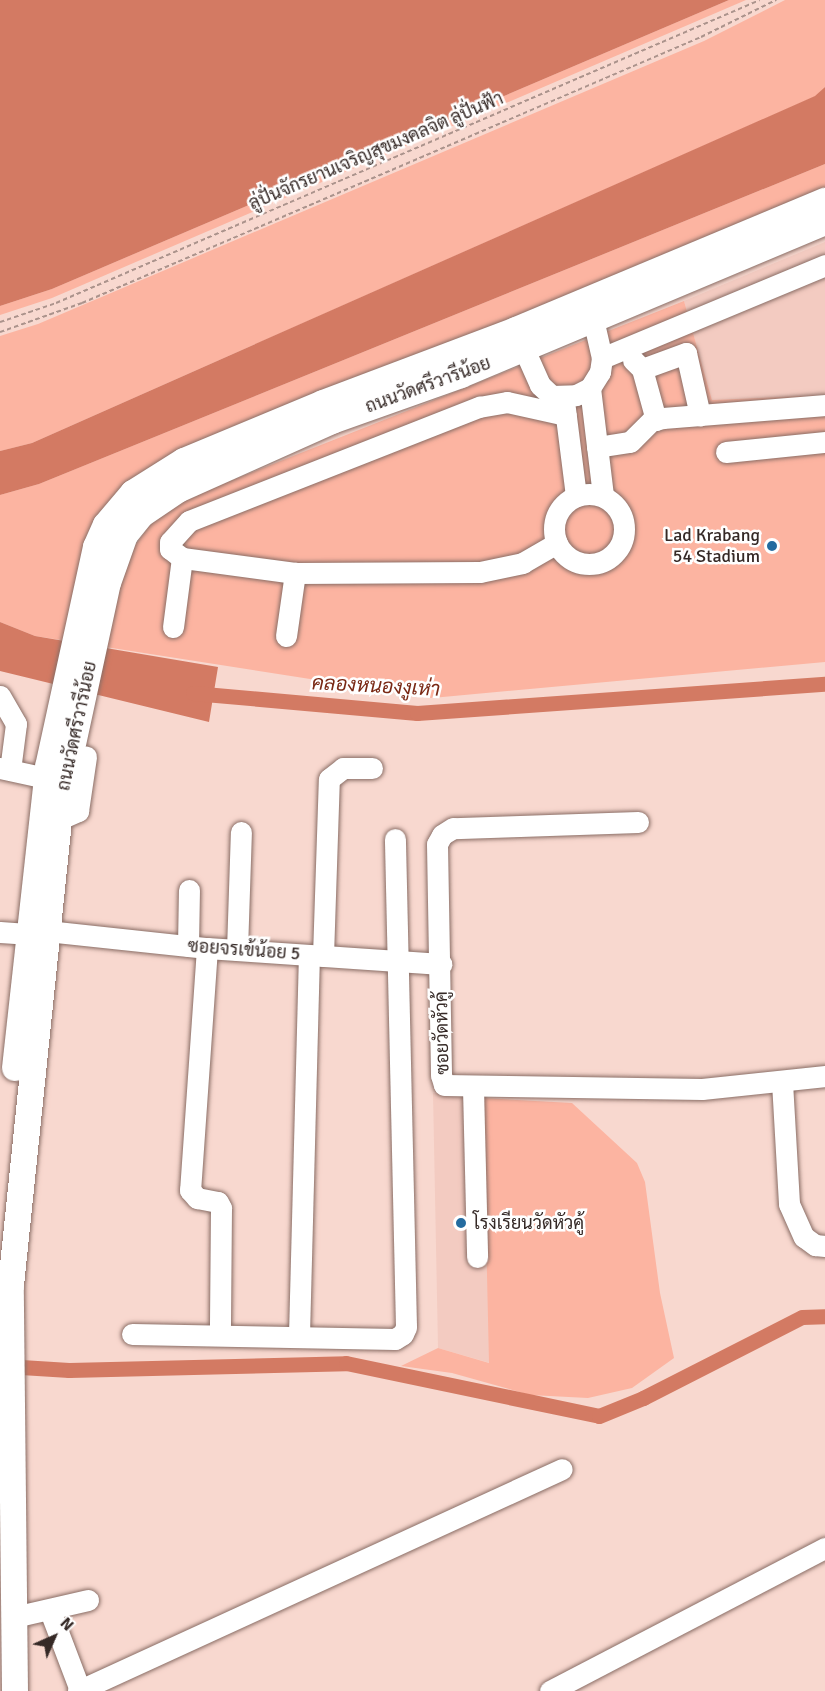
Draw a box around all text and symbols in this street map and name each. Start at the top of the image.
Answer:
street label: ลู่ปั่นจักรยานเจริญสุขมงคลจิต ลู่ปั่นฟ้า [245,87,507,215]
street label: ถนนวัดศรีวารีน้อย [362,352,494,418]
place label: Lad Krabang 54 Stadium [664,525,760,568]
marker: Lad Krabang 54 Stadium [765,539,779,553]
street label: ถนนวัดศรีวารีน้อย [53,659,101,793]
water label: คลองหนองงูเห่า [311,671,441,701]
street label: ซอยจรเข้น้อย 5 [187,935,301,965]
street label: ซอยวัดหัวคู้ [430,991,454,1075]
place label: โรงเรียนวัดหัวคู้ [473,1212,584,1234]
marker: โรงเรียนวัดหัวคู้ [454,1216,468,1230]
north arrow [24,1607,84,1667]
text: N [56,1613,78,1635]

